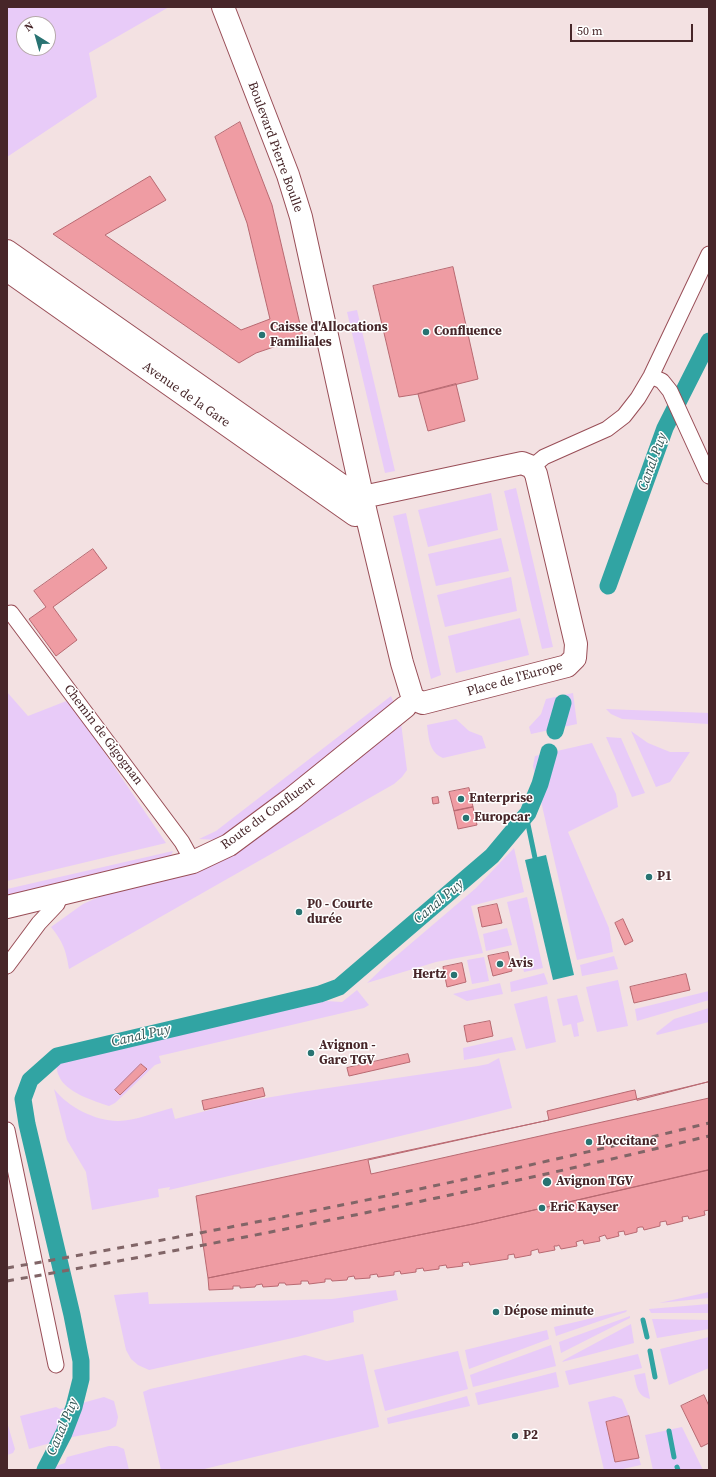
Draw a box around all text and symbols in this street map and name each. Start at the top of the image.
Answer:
north arrow [16,16,56,56]
scale bar [572,16,695,42]
text: N [21,18,37,35]
text: 50 m [577,23,603,39]
street label: Boulevard Pierre Boulle [244,80,306,214]
place label: Caisse d'Allocations Familiales [270,320,388,351]
place label: Confluence [434,324,502,340]
marker: Confluence [421,327,431,337]
marker: Caisse d'Allocations Familiales [257,330,267,340]
street label: Avenue de la Gare [139,359,233,431]
water label: Canal Puy [635,431,671,493]
street label: Place de l'Europe [465,658,565,700]
street label: Chemin de Gigognan [60,682,146,788]
street label: Route du Confluent [218,775,318,853]
place label: Enterprise [469,791,533,807]
marker: Enterprise [456,794,466,804]
place label: Europcar [474,810,530,826]
marker: Europcar [461,813,471,823]
place label: P1 [657,869,672,885]
marker: P1 [644,872,654,882]
water label: Canal Puy [410,876,468,928]
place label: P0 - Courte durée [307,897,373,928]
marker: P0 - Courte durée [294,907,304,917]
place label: Avis [508,956,533,972]
marker: Avis [495,959,505,969]
place label: Hertz [413,967,446,983]
marker: Hertz [449,970,459,980]
water label: Canal Puy [110,1021,172,1051]
place label: Avignon - Gare TGV [319,1038,376,1069]
marker: Avignon - Gare TGV [306,1048,316,1058]
place label: L'occitane [597,1134,656,1150]
marker: L'occitane [584,1137,594,1147]
place label: Avignon TGV [556,1174,633,1190]
marker: Avignon TGV [541,1176,553,1188]
place label: Eric Kayser [550,1200,618,1216]
marker: Eric Kayser [537,1203,547,1213]
place label: Dépose minute [504,1304,594,1320]
marker: Dépose minute [491,1307,501,1317]
water label: Canal Puy [43,1396,83,1458]
place label: P2 [523,1428,538,1444]
marker: P2 [510,1431,520,1441]

